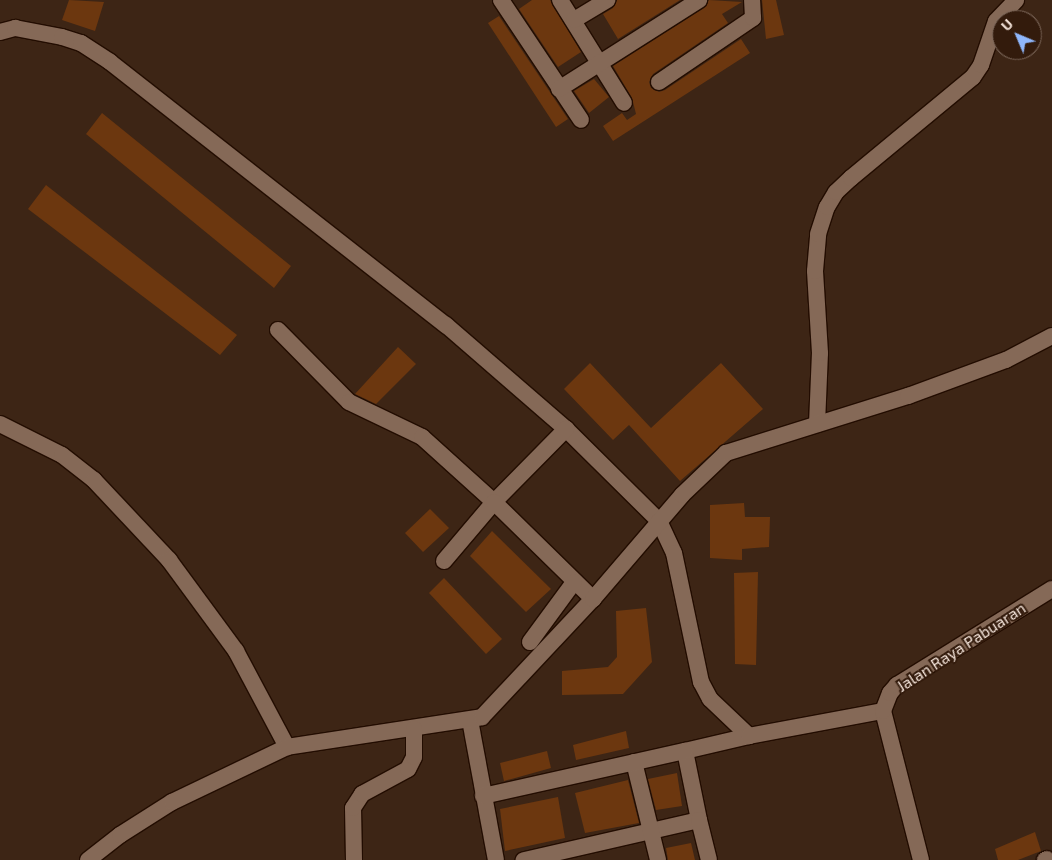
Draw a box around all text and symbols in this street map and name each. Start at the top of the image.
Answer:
north arrow [992,10,1042,60]
text: U [997,15,1016,34]
street label: Jalan Raya Pabuaran [893,598,1029,696]

